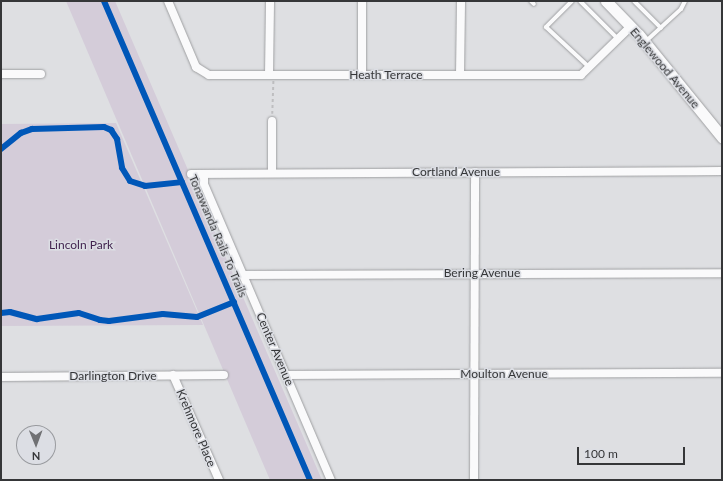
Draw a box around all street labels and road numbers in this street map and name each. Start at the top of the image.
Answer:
street label: Englewood Avenue [627,25,703,111]
street label: Heath Terrace [349,68,423,82]
street label: Cortland Avenue [412,165,500,179]
street label: Tonawanda Rails To Trails [185,172,251,300]
street label: Bering Avenue [444,266,520,280]
street label: Center Avenue [253,310,297,388]
street label: Moulton Avenue [460,367,548,381]
street label: Darlington Drive [69,369,157,383]
street label: Krehmore Place [173,387,219,469]

